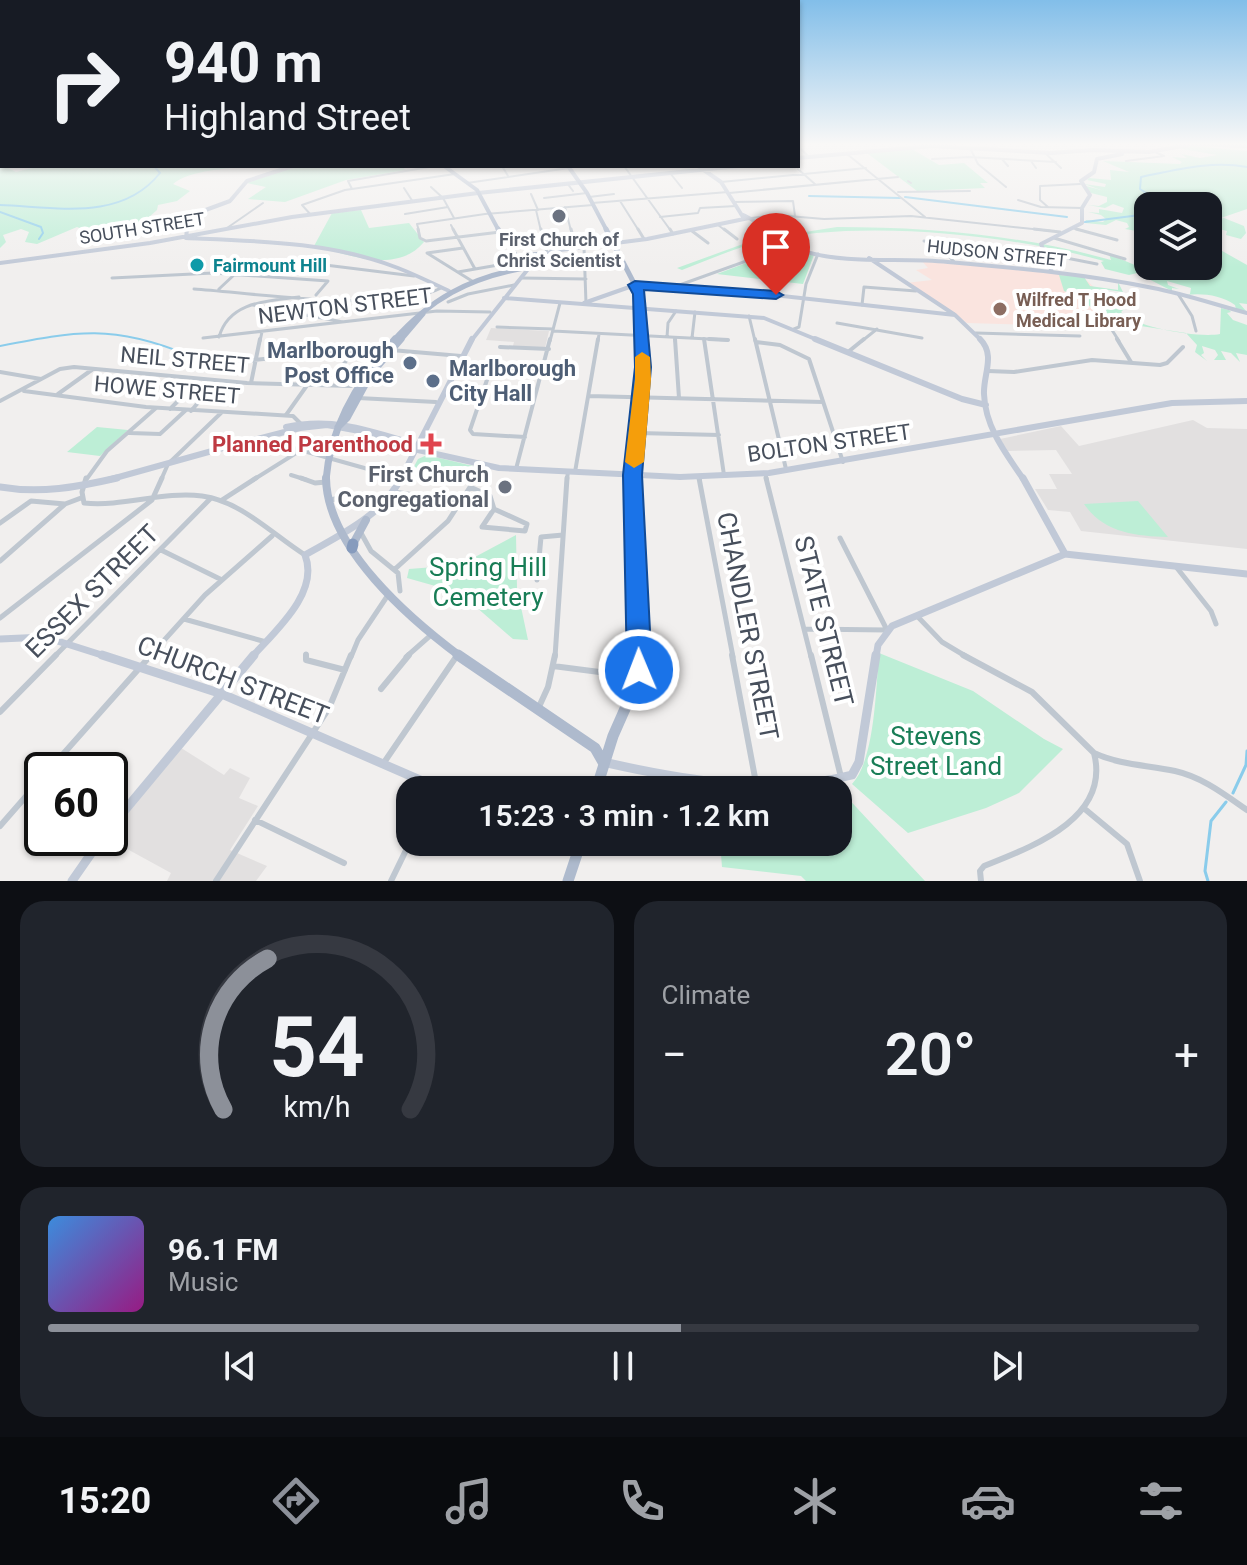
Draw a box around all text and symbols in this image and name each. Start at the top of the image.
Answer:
text: 940 m [164,30,323,96]
icon: right [32,32,136,136]
text: Highland Street [164,97,411,139]
map controls [1134,192,1222,280]
button: layers [1134,192,1222,280]
marker: First Church of Christ Scientist [550,207,568,225]
street label: SOUTH STREET [78,208,206,248]
pin [742,213,810,295]
icon: arrive [754,225,798,269]
place label: First Church of Christ Scientist [497,229,621,271]
street label: HUDSON STREET [926,235,1068,271]
place label: Fairmount Hill [213,255,327,276]
marker: Fairmount Hill [188,256,206,274]
street label: NEWTON STREET [257,283,433,329]
place label: Wilfred T Hood Medical Library [1016,289,1142,331]
marker: Wilfred T Hood Medical Library [991,300,1009,318]
place label: Marlborough Post Office [267,338,394,388]
street label: NEIL STREET [119,342,251,378]
marker: Marlborough Post Office [401,354,419,372]
place label: Marlborough City Hall [449,356,576,406]
street label: HOWE STREET [93,371,241,409]
marker: Marlborough City Hall [424,372,442,390]
street label: BOLTON STREET [746,419,912,467]
place label: Planned Parenthood [212,432,413,457]
marker: Planned Parenthood [420,433,442,455]
place label: First Church Congregational [338,462,489,512]
marker: First Church Congregational [496,478,514,496]
street label: CHANDLER STREET [711,509,785,743]
street label: ESSEX STREET [19,518,165,664]
street label: STATE STREET [788,533,860,709]
park label: Spring Hill Cemetery [429,552,547,612]
position arrow [597,628,681,712]
street label: CHURCH STREET [133,630,333,730]
park label: Stevens Street Land [870,721,1002,781]
speed limit sign: 60 [24,752,128,856]
text: 15:23 · 3 min · 1.2 km [478,798,770,833]
text: Climate [662,980,750,1010]
text: 54 [269,999,364,1096]
text: 20° [884,1019,976,1090]
text: − [662,1029,687,1081]
text: + [1174,1029,1199,1081]
text: km/h [283,1090,350,1124]
text: 96.1 FM [168,1232,279,1267]
text: Music [168,1267,238,1297]
icon: previous [218,1344,262,1388]
icon: pause [601,1344,645,1388]
icon: next [985,1344,1029,1388]
icon: directions [268,1473,324,1529]
icon: music [441,1473,497,1529]
icon: phone [614,1473,670,1529]
icon: climate [787,1473,843,1529]
icon: car [960,1473,1016,1529]
icon: filters [1133,1473,1189,1529]
text: 15:20 [58,1480,151,1522]

